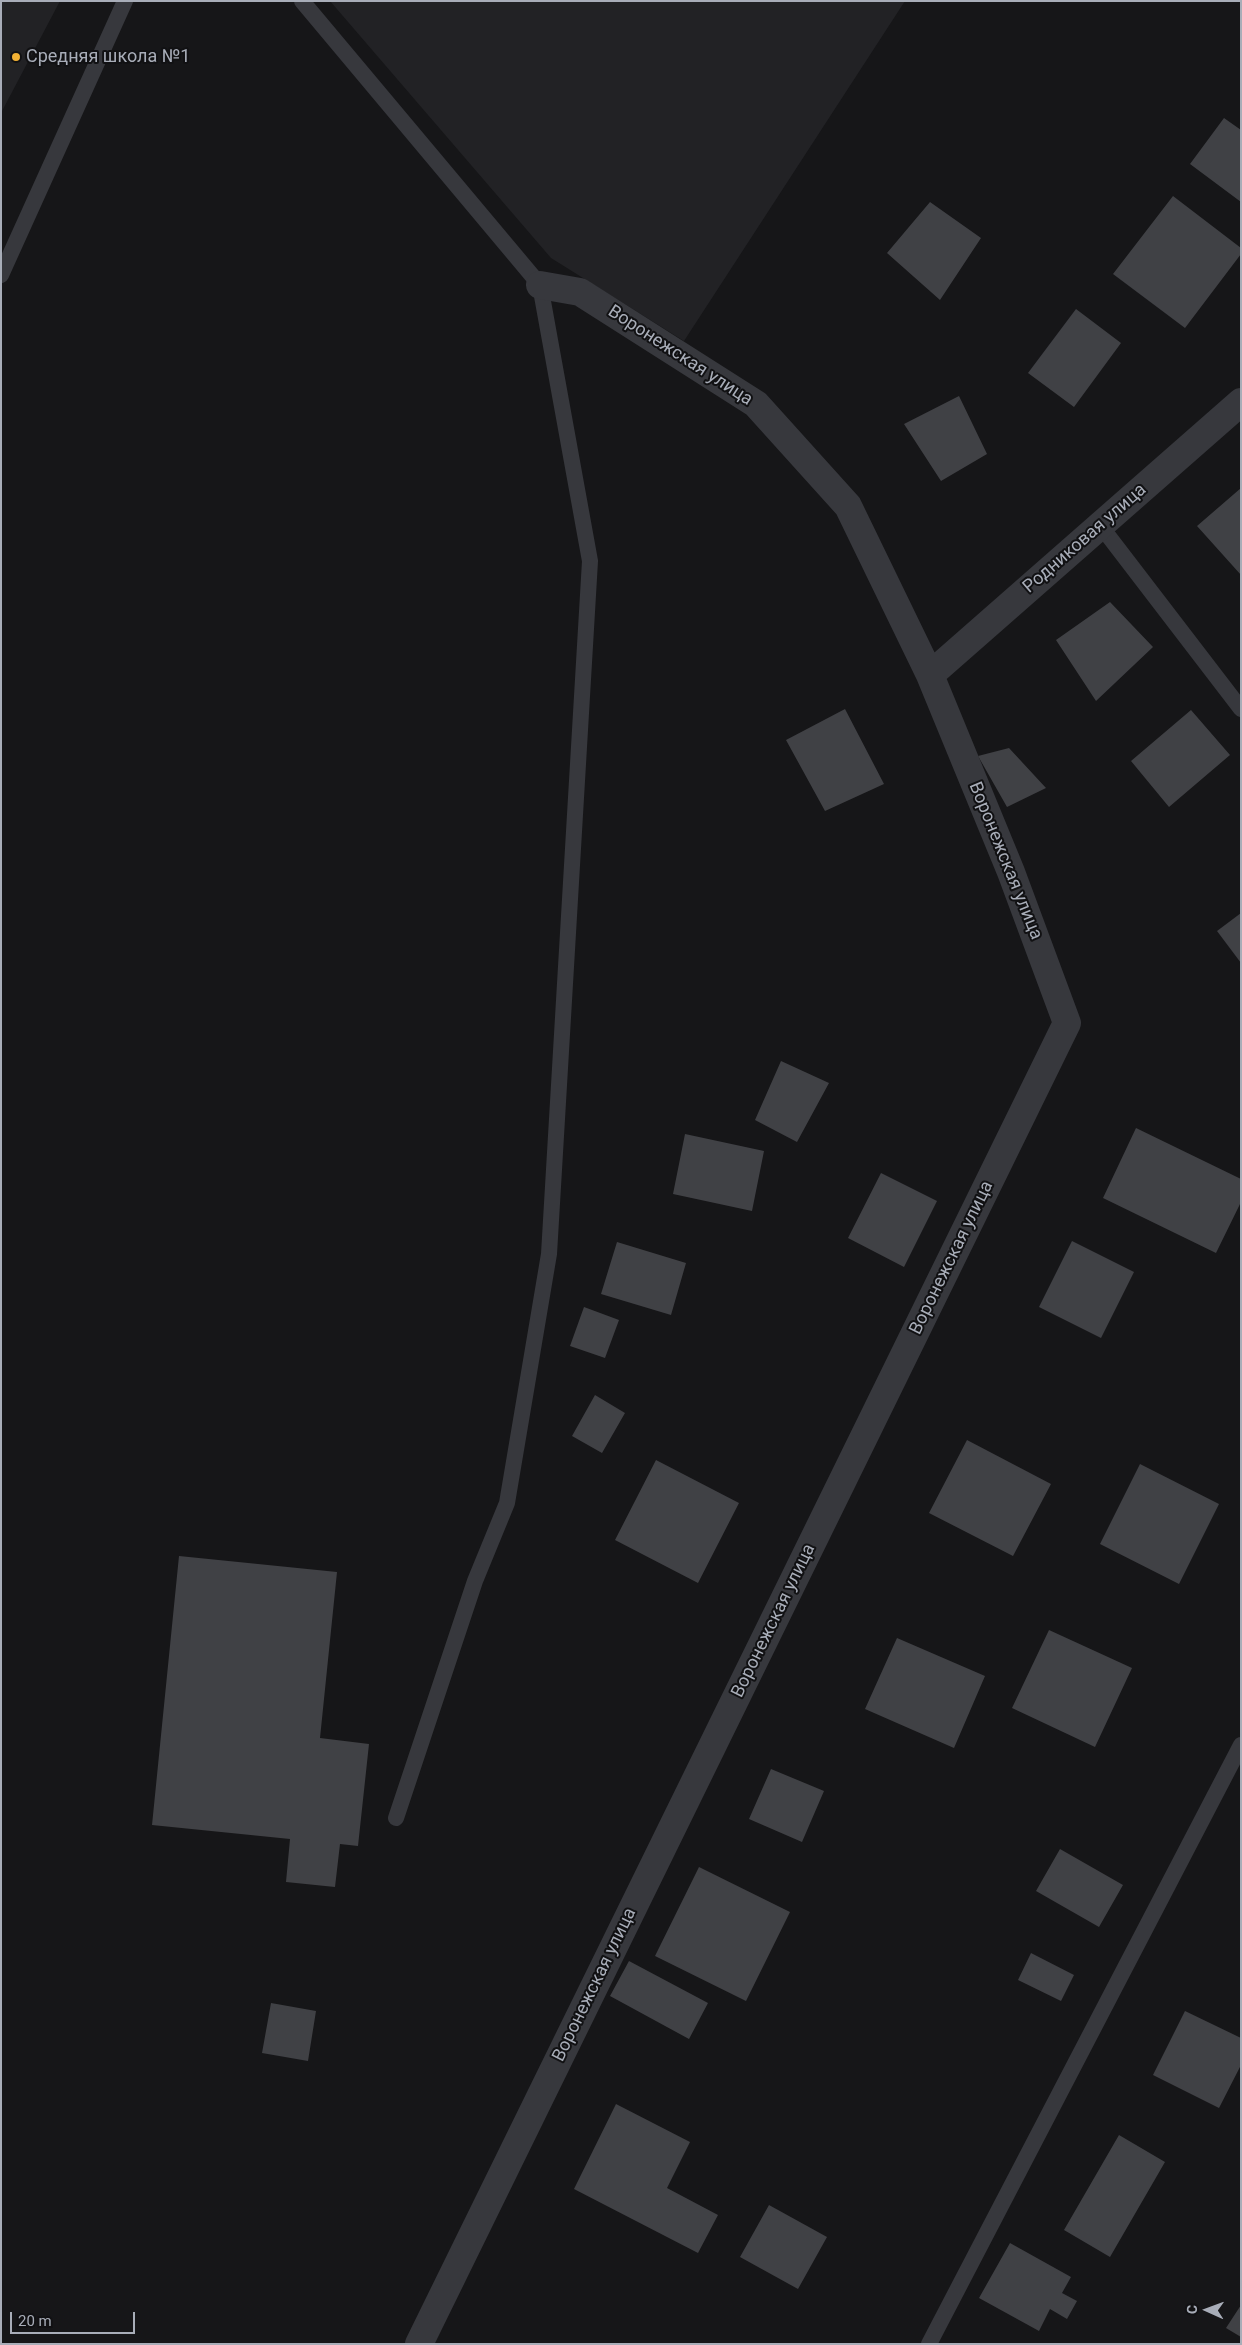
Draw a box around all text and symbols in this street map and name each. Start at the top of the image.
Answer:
place label: Средняя школа №1 [26,46,190,68]
marker: Средняя школа №1 [10,51,22,63]
street label: Воронежская улица [604,301,756,411]
street label: Родниковая улица [1019,480,1151,598]
street label: Воронежская улица [964,779,1046,943]
street label: Воронежская улица [905,1178,999,1338]
street label: Воронежская улица [727,1541,821,1701]
street label: Воронежская улица [548,1905,642,2065]
north arrow [1182,2285,1232,2335]
scale bar [12,2302,138,2334]
text: С [1184,2305,1200,2314]
text: 20 m [18,2312,52,2330]

